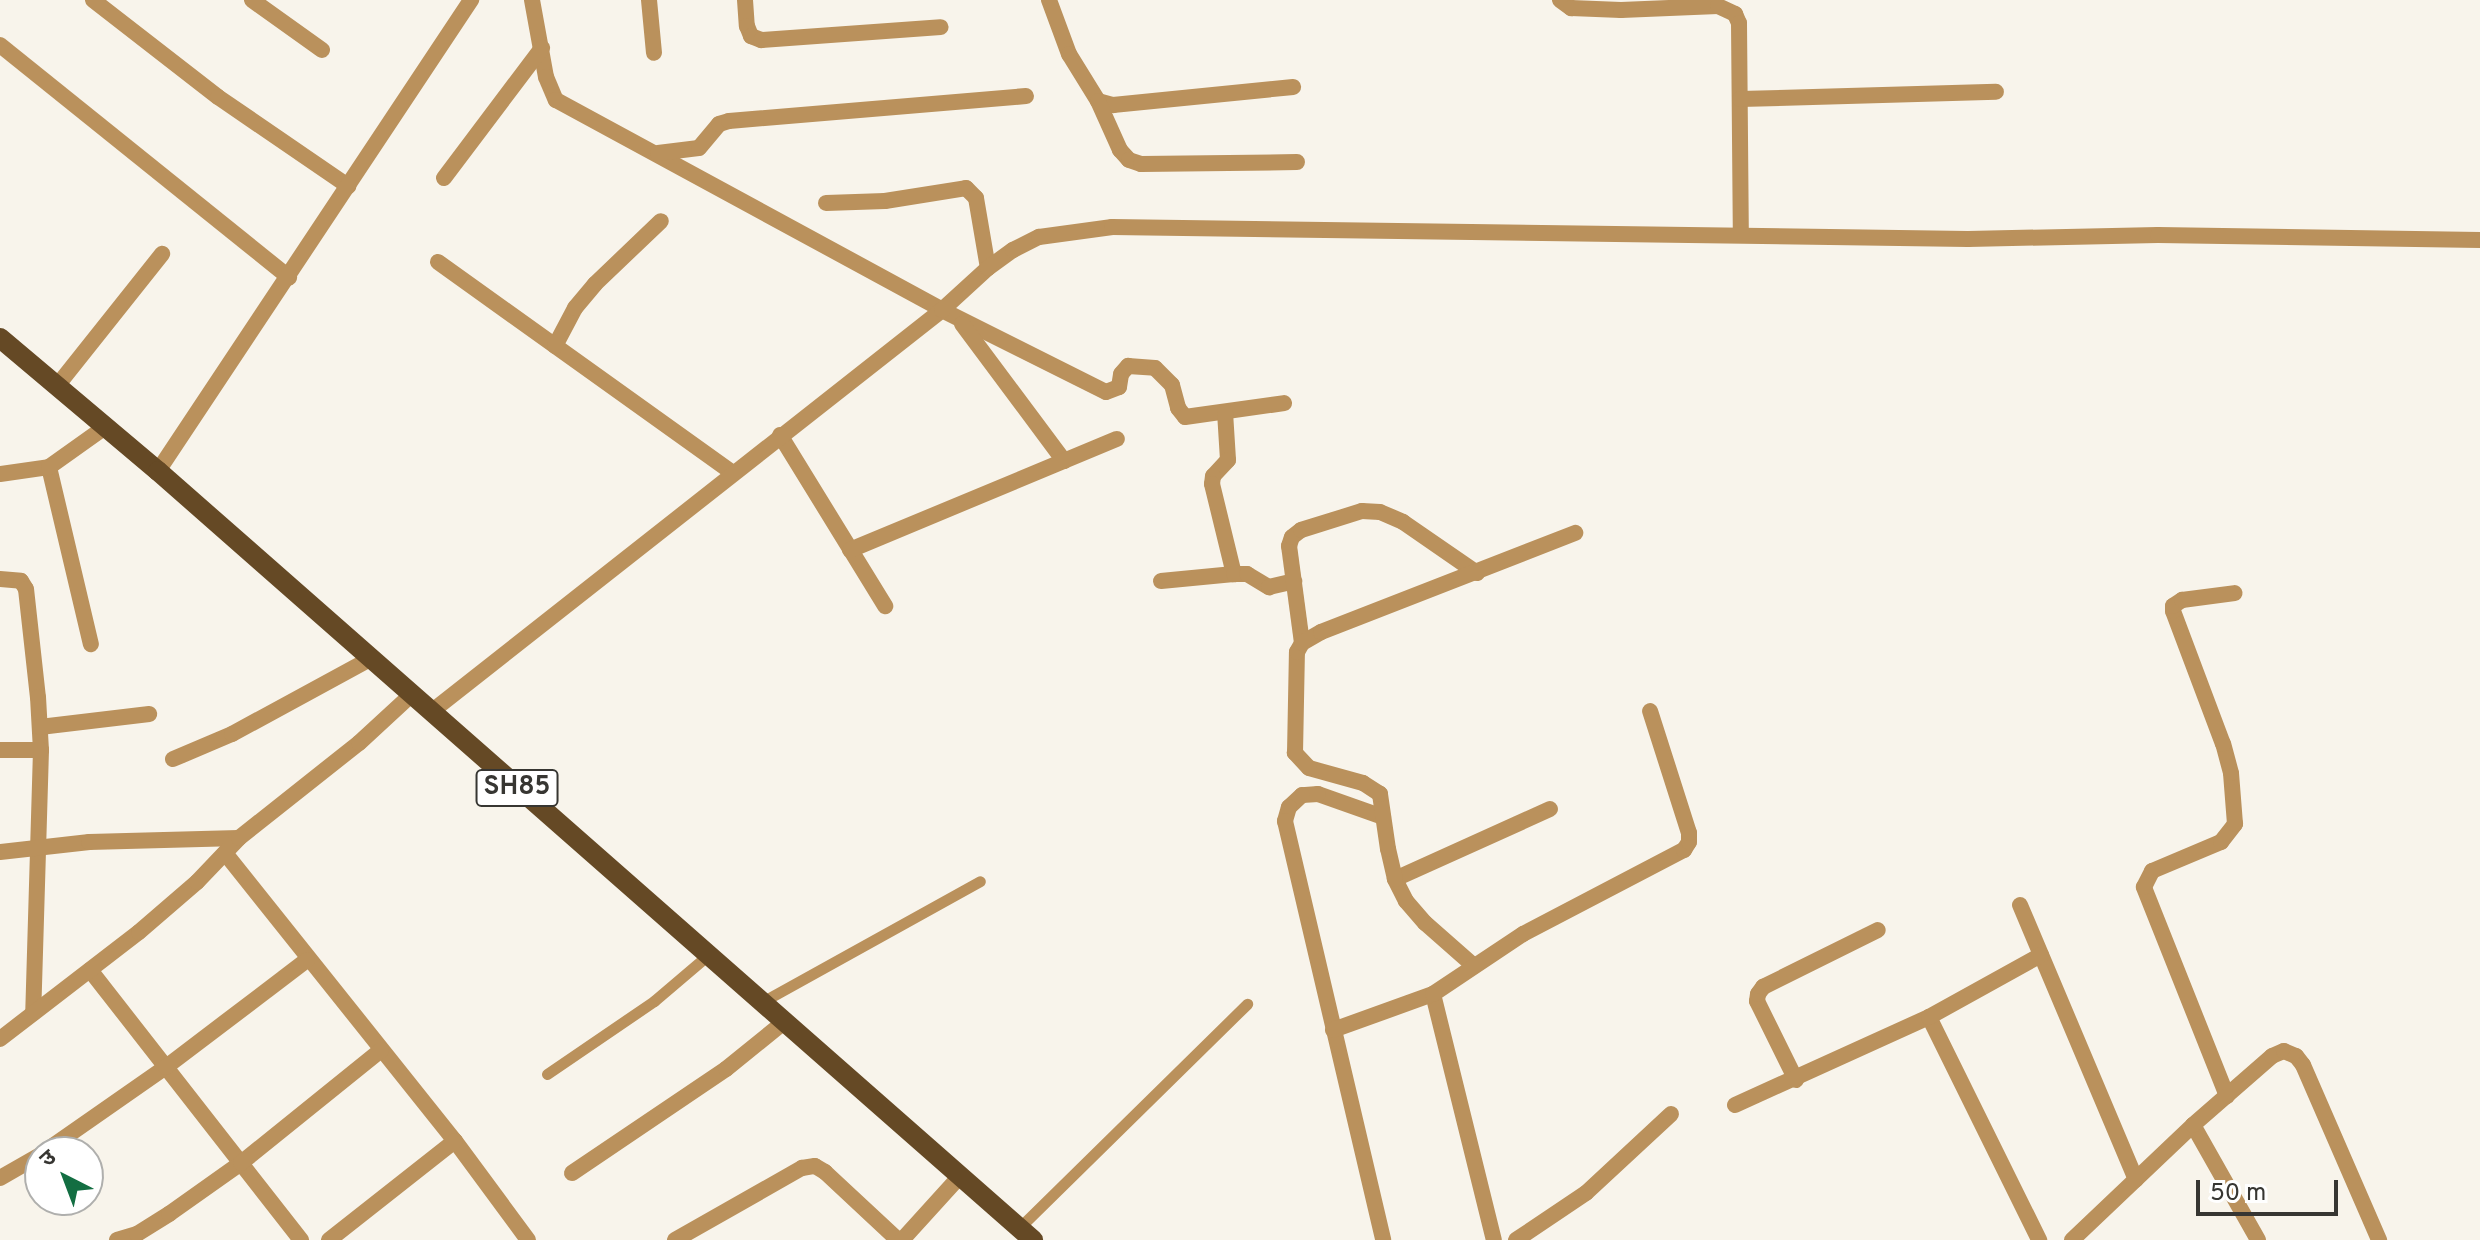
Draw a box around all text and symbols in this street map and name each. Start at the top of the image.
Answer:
road number: SH85 [475,766,559,810]
north arrow [24,1136,104,1216]
text: उ [35,1145,63,1174]
scale bar [2200,1164,2342,1214]
text: 50 m [2210,1179,2266,1209]

